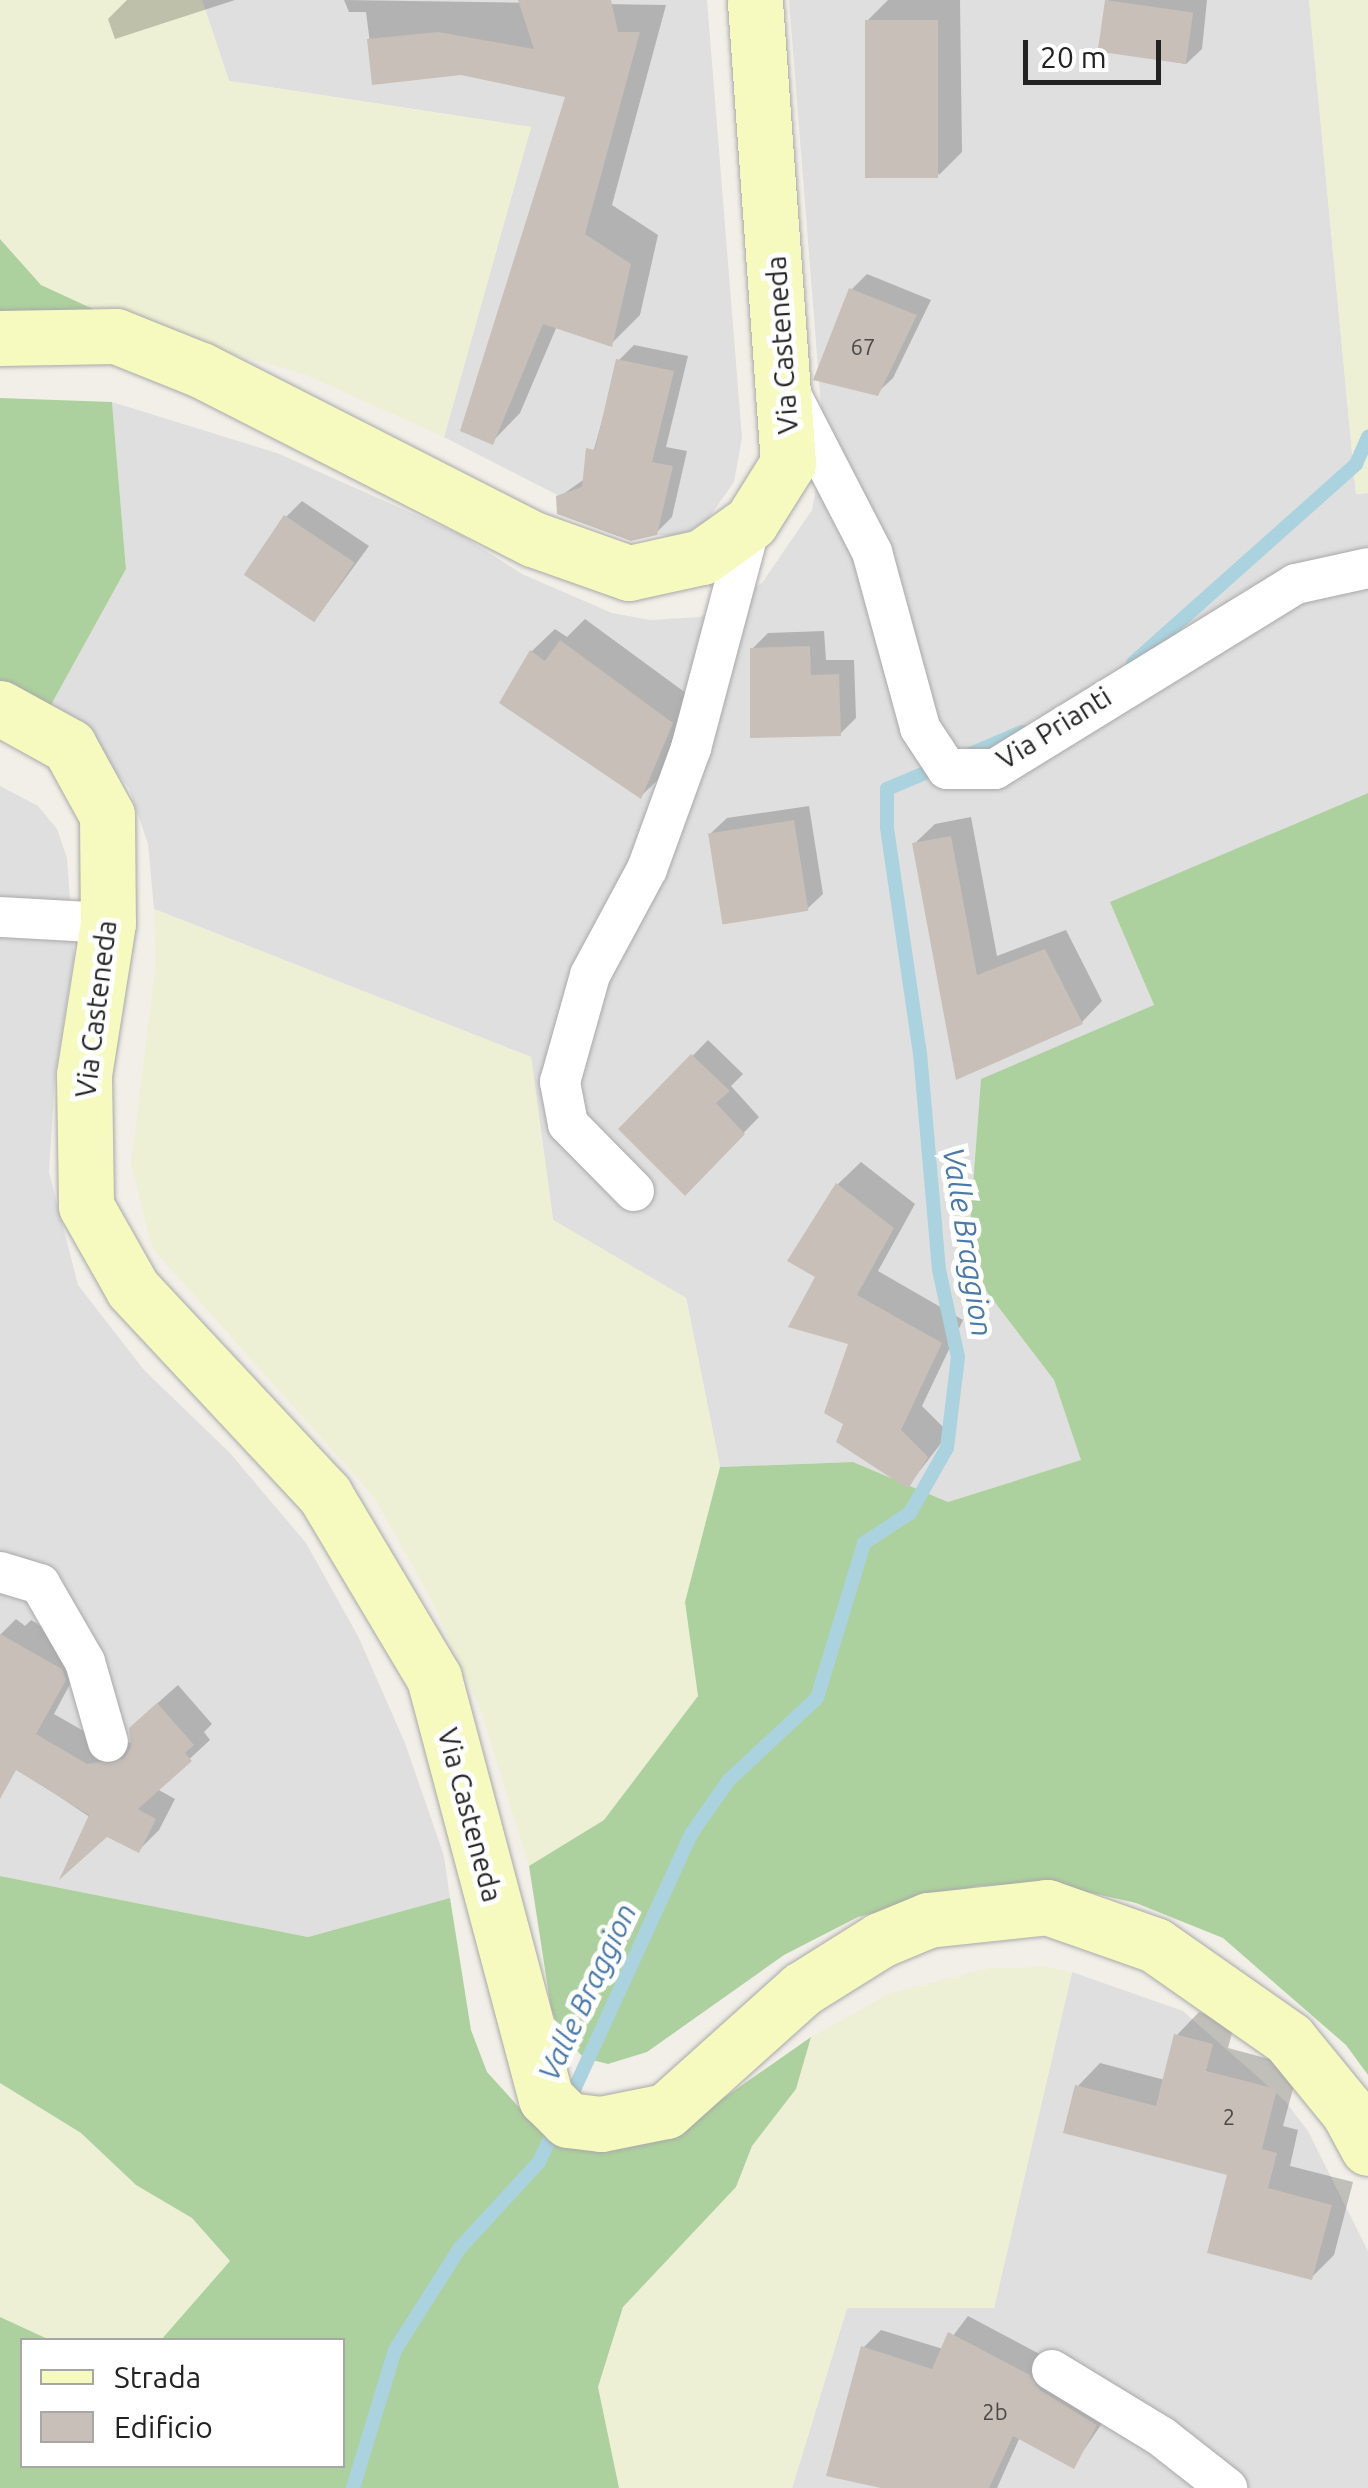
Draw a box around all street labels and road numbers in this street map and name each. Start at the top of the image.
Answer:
street label: Via Casteneda [759,255,805,435]
street label: Via Prianti [991,680,1117,776]
street label: Via Casteneda [68,918,124,1100]
street label: Via Casteneda [431,1724,509,1906]

